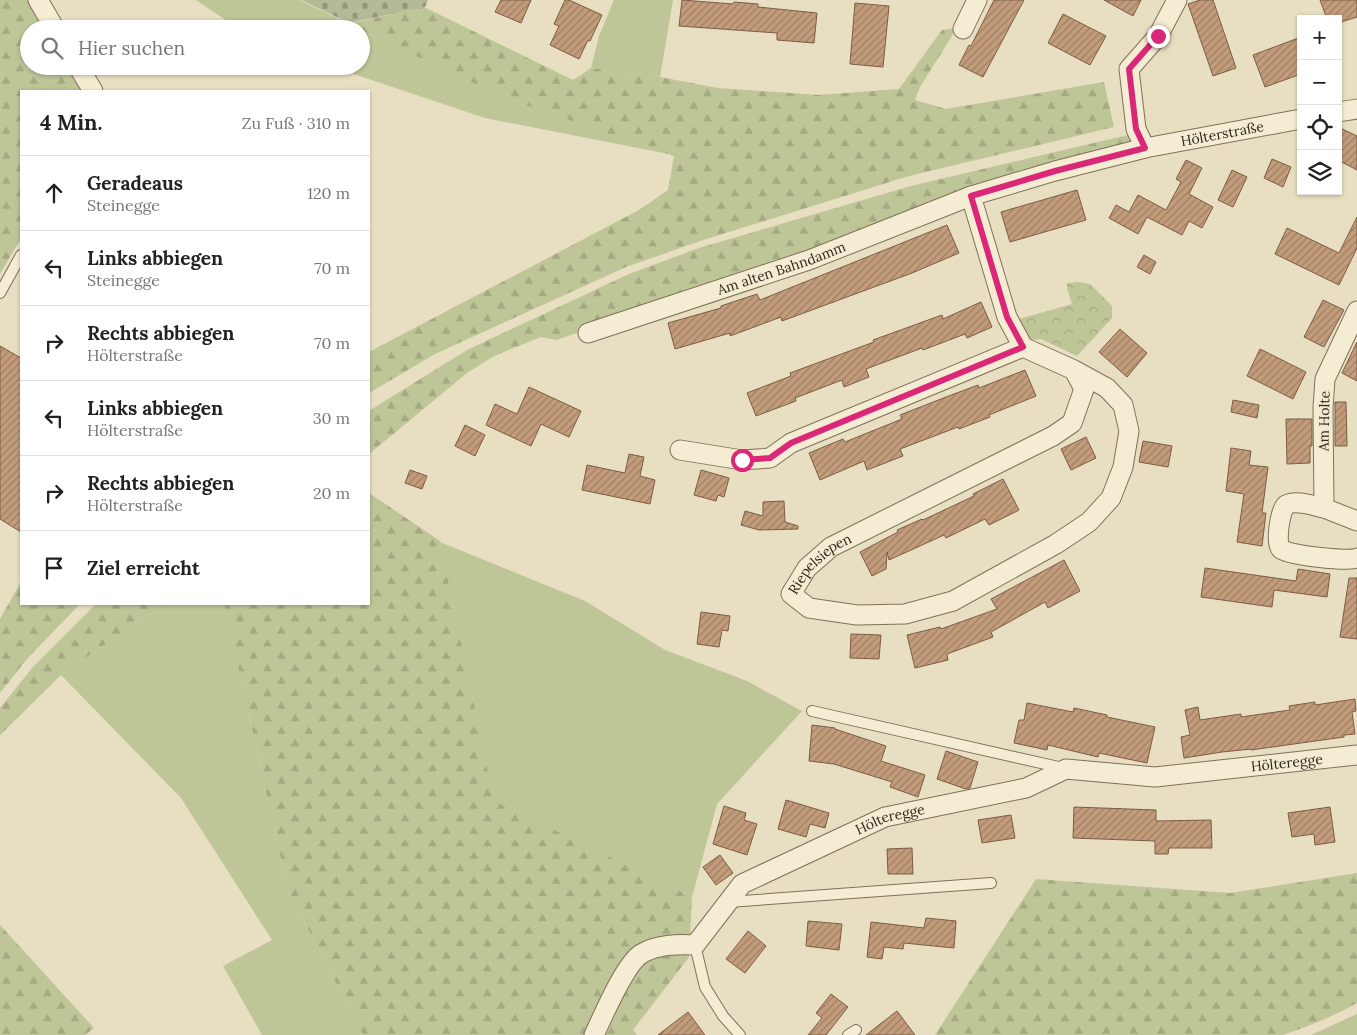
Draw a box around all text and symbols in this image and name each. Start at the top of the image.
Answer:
map controls [1297,15,1342,195]
button: + [1297,15,1342,60]
search box [20,20,370,75]
route end [1147,25,1170,48]
icon: search [38,34,66,62]
text: Hier suchen [78,36,185,60]
button: − [1297,60,1342,105]
button: locate [1297,105,1342,150]
text: 4 Min. [40,109,102,136]
text: Zu Fuß · 310 m [242,113,350,133]
street label: Hölterstraße [1179,117,1266,150]
button: layers [1297,150,1342,195]
text: Geradeaus [87,171,183,195]
icon: ahead [40,179,68,207]
text: 120 m [307,183,350,203]
text: Steinegge [87,195,160,215]
street label: Am alten Bahndamm [714,237,849,299]
text: Links abbiegen [87,246,223,270]
icon: left [40,254,68,282]
text: 70 m [314,258,350,278]
text: Steinegge [87,270,160,290]
text: Rechts abbiegen [87,321,234,345]
icon: right [40,329,68,357]
text: 70 m [314,333,350,353]
text: Hölterstraße [87,345,183,365]
street label: Am Holte [1314,390,1334,452]
text: Links abbiegen [87,396,223,420]
icon: left [40,404,68,432]
text: 30 m [313,408,350,428]
text: Hölterstraße [87,420,183,440]
route start [731,449,754,472]
text: Rechts abbiegen [87,471,234,495]
icon: right [40,479,68,507]
text: 20 m [313,483,350,503]
text: Hölterstraße [87,495,183,515]
street label: Riepelsiepen [784,529,855,598]
icon: arrive [40,554,68,582]
text: Ziel erreicht [87,556,200,580]
street label: Hölteregge [1250,750,1324,776]
street label: Hölteregge [852,800,927,839]

